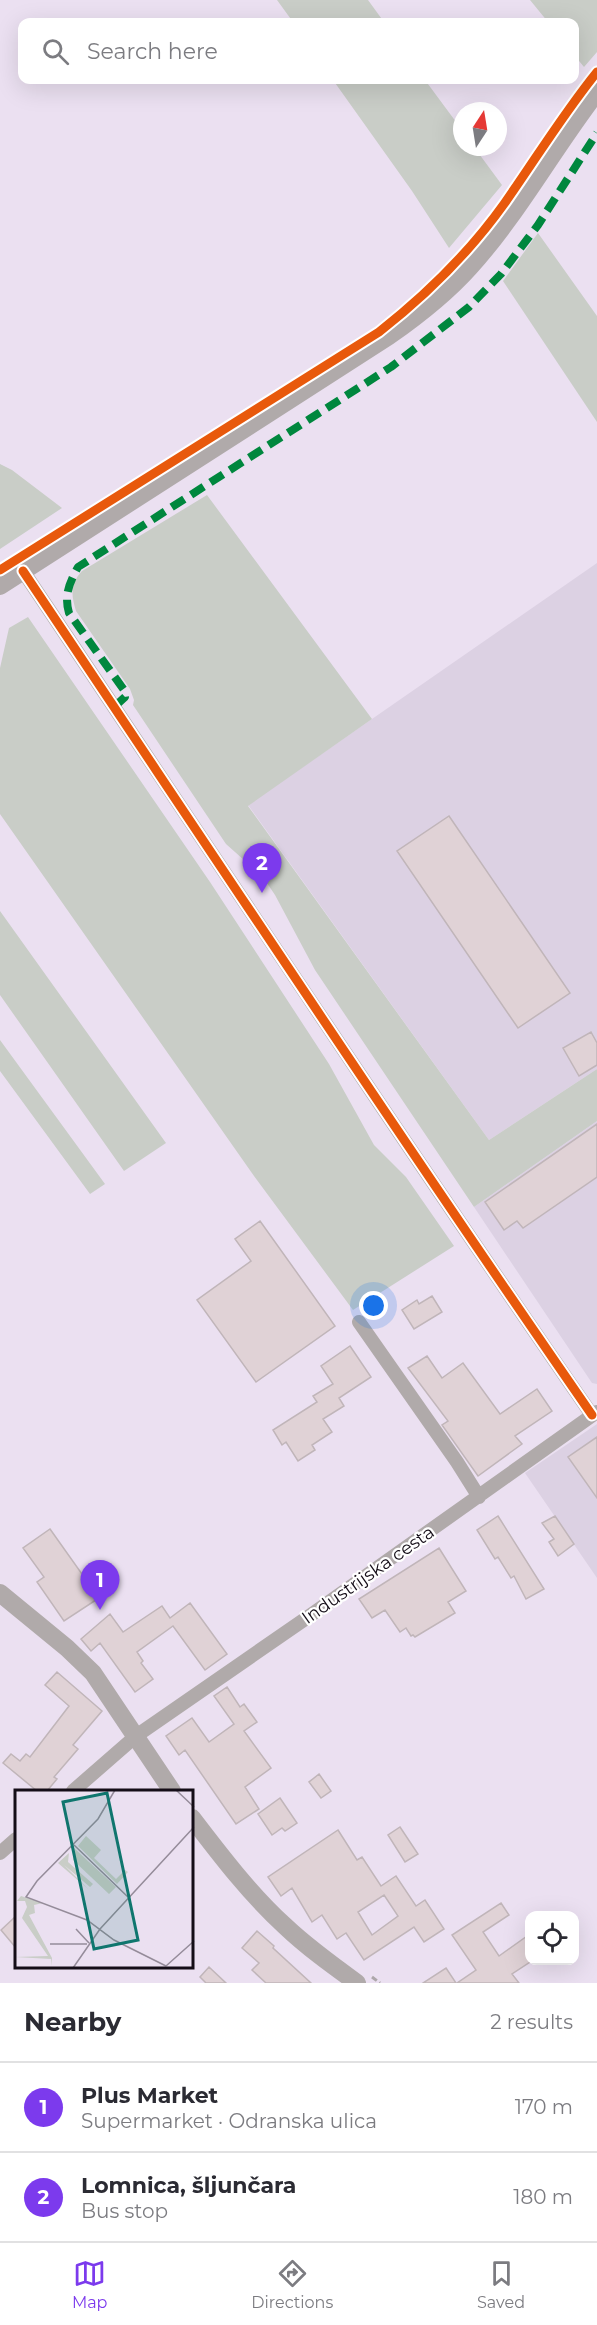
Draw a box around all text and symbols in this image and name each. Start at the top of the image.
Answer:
search box [18,18,579,84]
icon: search [39,35,72,68]
text: Search here [87,38,218,65]
north arrow [453,102,507,156]
pin: 2 [242,844,282,893]
your location [359,1291,388,1320]
street label: Industrijska cesta [297,1521,439,1629]
pin: 1 [80,1560,120,1610]
inset map [15,1790,194,1968]
map controls [525,1911,579,1965]
button: locate [525,1911,579,1965]
text: Nearby [24,2006,121,2038]
text: 2 results [490,2010,573,2034]
text: Plus Market [81,2082,218,2109]
text: 1 [40,2095,47,2119]
text: 170 m [515,2095,573,2119]
text: Supermarket · Odranska ulica [81,2109,377,2133]
text: Lomnica, šljunčara [81,2172,296,2199]
text: 2 [38,2185,49,2209]
text: 180 m [513,2185,573,2209]
text: Bus stop [81,2199,168,2223]
tab: Map [72,2257,107,2312]
tab: Directions [251,2257,333,2312]
tab: Saved [477,2257,525,2312]

